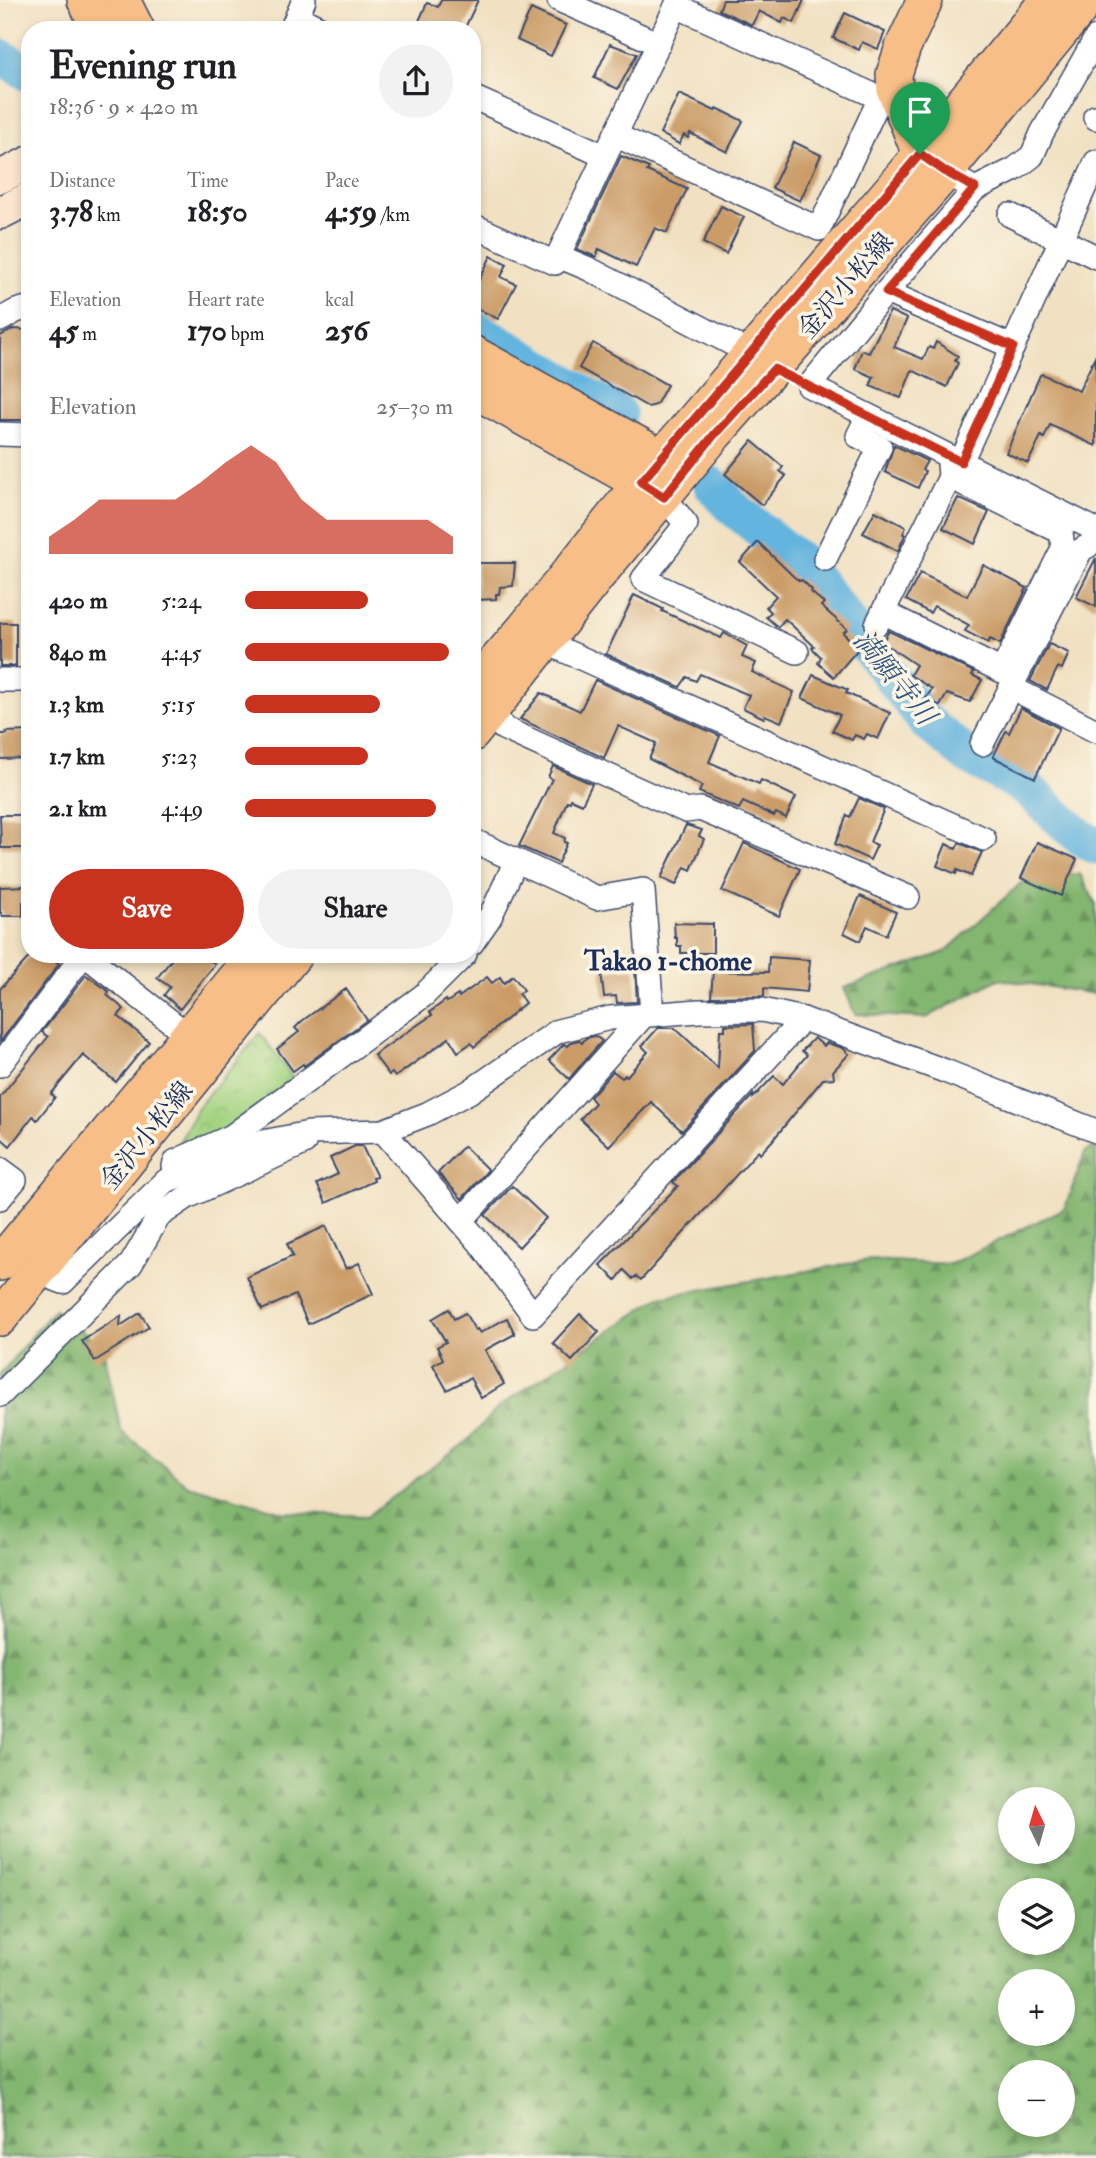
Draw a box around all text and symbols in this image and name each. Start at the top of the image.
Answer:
text: Evening run [49,42,237,90]
button: share [379,44,453,118]
pin [890,82,950,154]
text: 18:36 · 9 × 420 m [49,92,198,121]
icon: arrive [901,93,939,131]
text: Distance [49,169,115,193]
text: Time [187,169,229,193]
text: Pace [325,169,359,193]
text: 3.78 [49,193,93,230]
text: 18:50 [187,193,248,230]
text: 4:59 [325,193,377,230]
text: km [93,203,121,227]
text: /km [377,203,410,227]
street label: 金沢小松線 [791,226,901,346]
text: Elevation [49,288,121,312]
text: Heart rate [187,288,264,312]
text: kcal [325,288,354,312]
text: 45 [49,312,78,349]
text: 170 [187,312,227,349]
text: 256 [325,312,368,349]
text: m [78,322,97,346]
text: bpm [227,322,264,346]
text: Elevation [49,392,137,421]
text: 25–30 m [376,392,453,421]
text: 420 m [49,586,108,615]
text: 5:24 [161,586,201,615]
water label: 満願寺川 [845,623,945,735]
text: 840 m [49,638,107,667]
text: 4:45 [161,638,202,667]
text: 1.3 km [49,690,104,719]
text: 5:15 [161,690,195,719]
text: 1.7 km [49,742,105,771]
text: 5:23 [161,742,197,771]
text: 2.1 km [49,794,107,823]
text: 4:49 [161,794,203,823]
button: Save [49,869,244,949]
button: Share [258,869,453,949]
district label: Takao 1-chome [583,944,752,979]
street label: 金沢小松線 [94,1075,200,1197]
north arrow [998,1787,1074,1864]
map controls [998,1787,1075,2137]
button: layers [998,1878,1075,1955]
button: + [998,1969,1075,2046]
button: − [998,2060,1075,2137]

